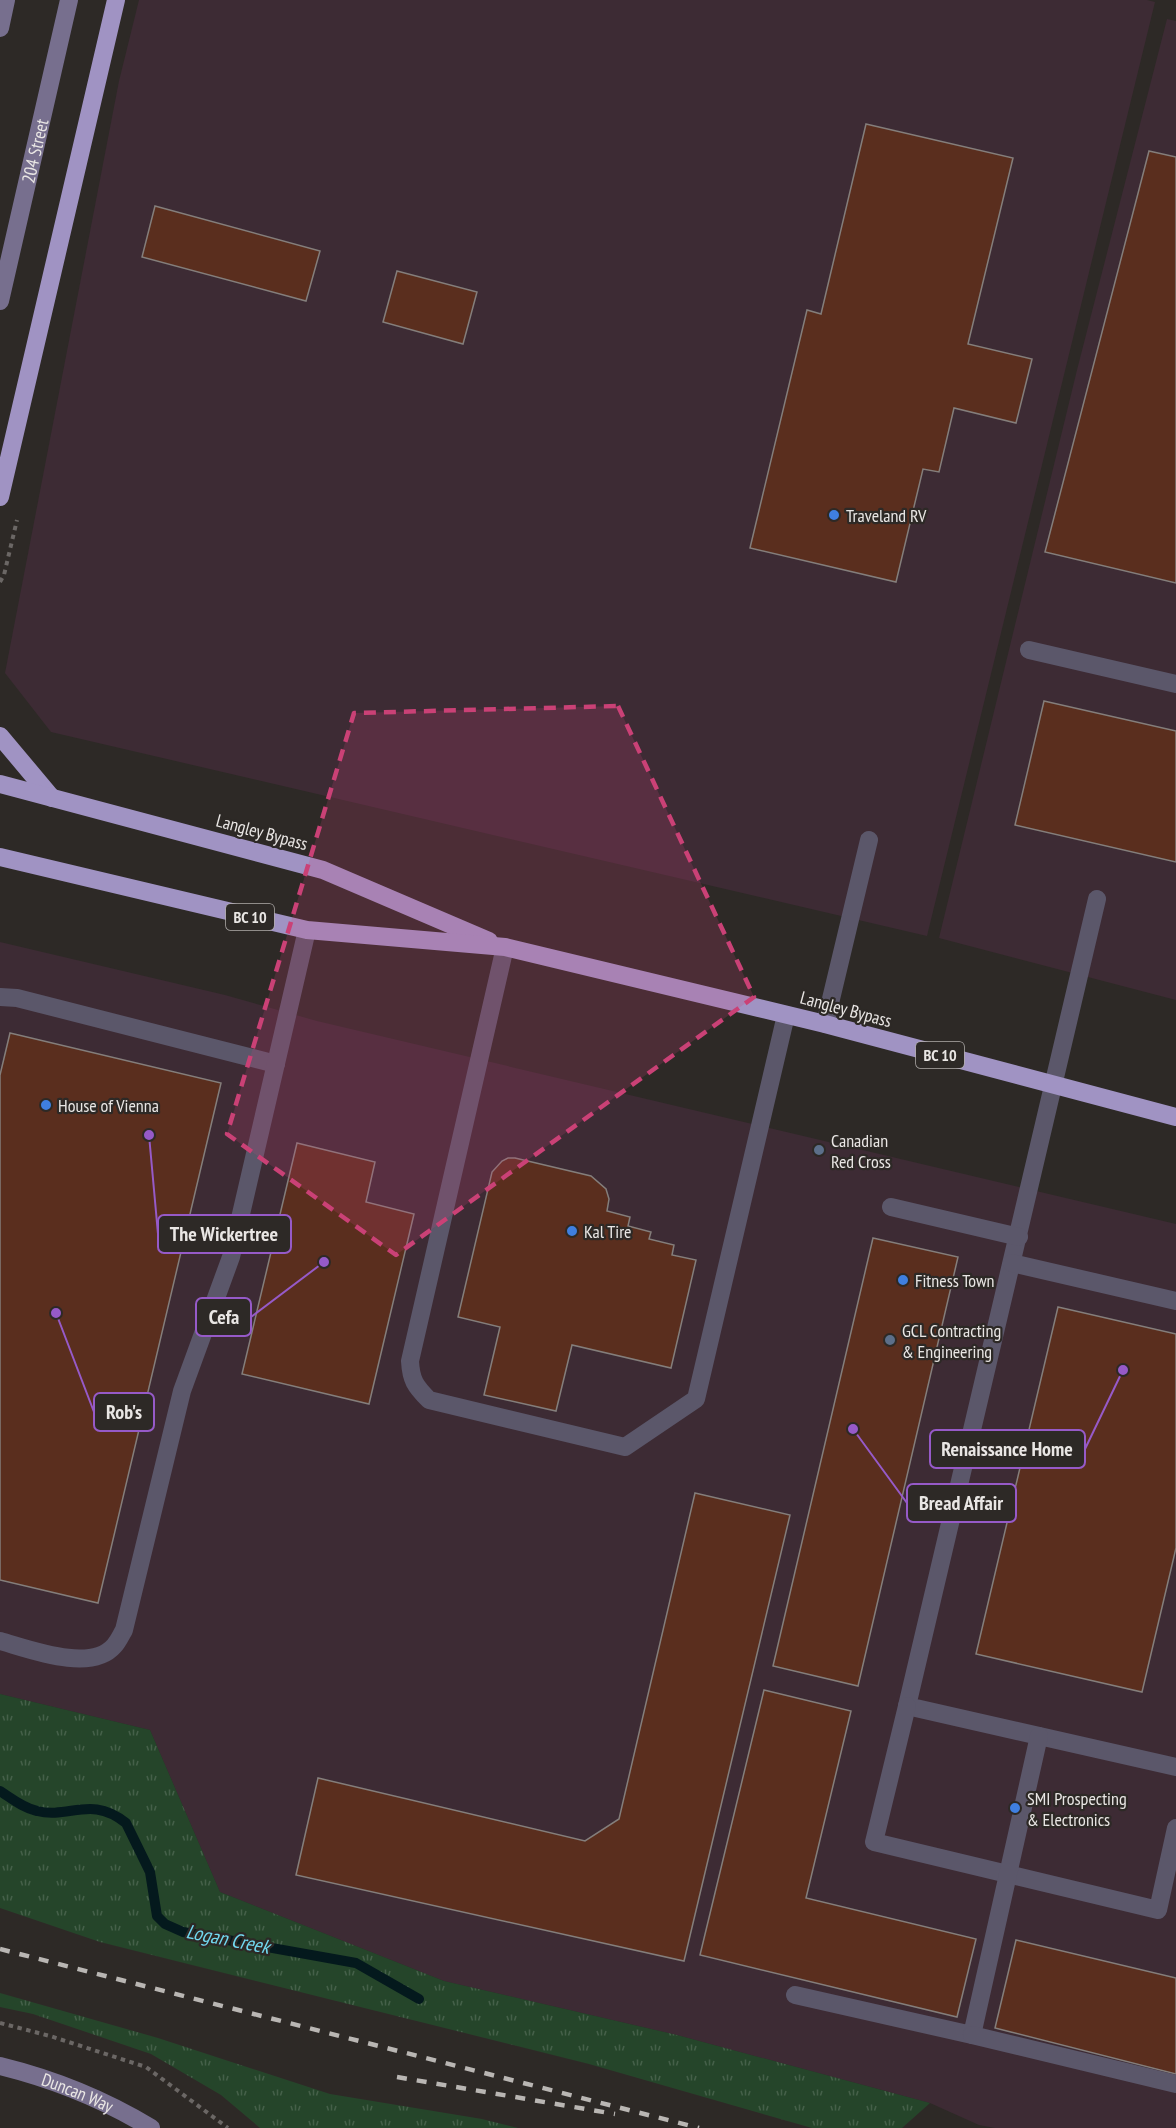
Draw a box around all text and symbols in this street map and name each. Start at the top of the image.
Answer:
street label: 204 Street [16,116,53,185]
place label: Traveland RV [846,504,927,527]
marker: Traveland RV [827,508,841,522]
street label: Langley Bypass [214,809,310,855]
road number: BC 10 [226,904,274,930]
street label: Langley Bypass [798,986,894,1032]
road number: BC 10 [916,1042,964,1068]
place label: House of Vienna [58,1094,159,1117]
marker: House of Vienna [39,1098,53,1112]
place label: Canadian Red Cross [831,1129,891,1173]
marker: Canadian Red Cross [812,1143,826,1157]
callout: The Wickertree [158,1215,291,1253]
place label: Kal Tire [584,1220,632,1243]
text: The Wickertree [170,1221,278,1247]
marker: Kal Tire [565,1224,579,1238]
place label: Fitness Town [915,1269,994,1292]
marker: Fitness Town [896,1273,910,1287]
callout: Cefa [196,1298,251,1336]
text: Cefa [209,1304,239,1330]
place label: GCL Contracting & Engineering [902,1319,1001,1363]
marker: GCL Contracting & Engineering [883,1333,897,1347]
callout: Rob's [94,1393,154,1431]
text: Rob's [106,1399,142,1425]
callout: Renaissance Home [930,1430,1085,1468]
text: Renaissance Home [941,1436,1073,1462]
callout: Bread Affair [907,1484,1016,1522]
text: Bread Affair [919,1490,1003,1516]
place label: SMI Prospecting & Electronics [1027,1787,1127,1831]
marker: SMI Prospecting & Electronics [1008,1801,1022,1815]
water label: Logan Creek [184,1918,274,1960]
street label: Duncan Way [39,2067,118,2117]

